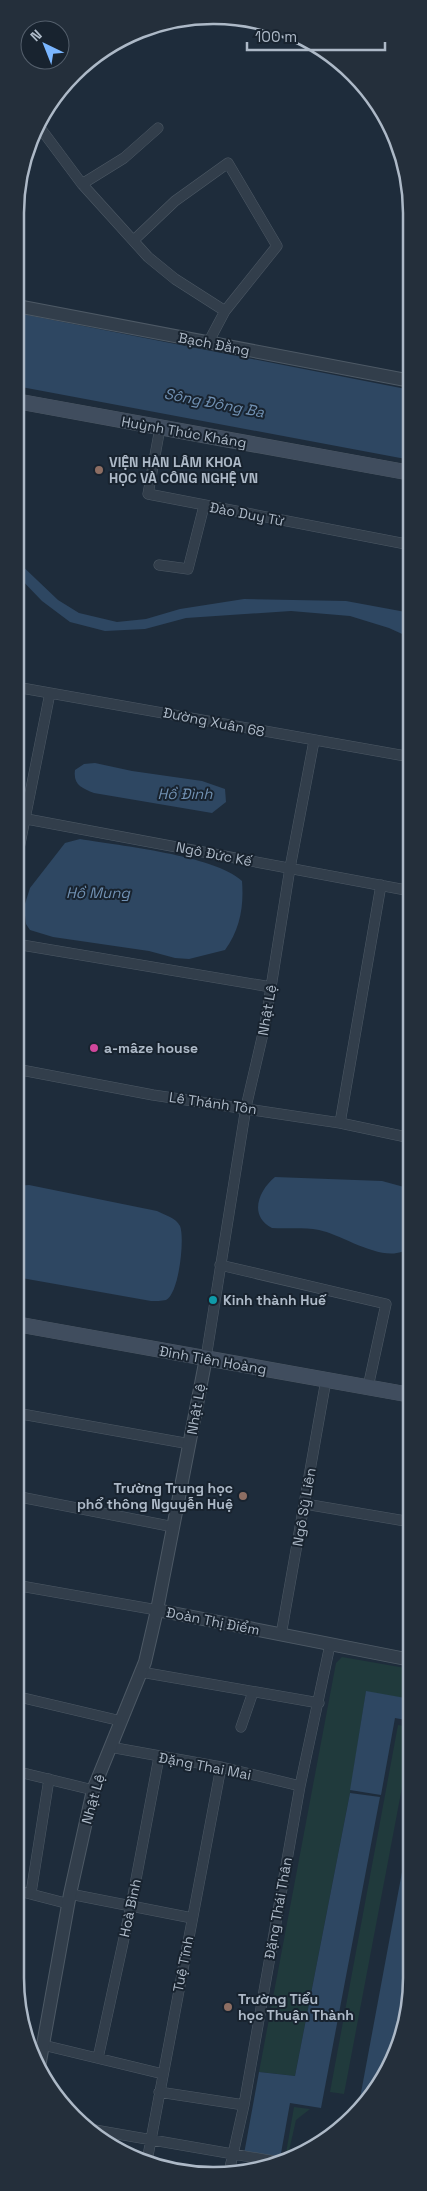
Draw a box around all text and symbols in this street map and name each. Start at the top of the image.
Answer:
north arrow [20,20,70,70]
scale bar [247,20,384,52]
text: N [27,26,46,45]
text: 100 m [255,27,297,46]
street label: Bạch Đằng [177,328,251,360]
water label: Sông Đông Ba [162,383,266,422]
street label: Huỳnh Thúc Kháng [120,412,248,452]
place label: VIỆN HÀN LÂM KHOA HỌC VÀ CÔNG NGHỆ VN [109,453,258,487]
marker: VIỆN HÀN LÂM KHOA HỌC VÀ CÔNG NGHỆ VN [93,464,105,476]
street label: Đào Duy Từ [208,498,286,530]
street label: Đường Xuân 68 [162,703,267,741]
water label: Hồ Đình [158,784,213,803]
street label: Ngô Đức Kế [174,838,254,870]
water label: Hồ Mung [66,883,131,902]
street label: Nhật Lệ [254,983,280,1037]
place label: a-mâze house [104,1039,198,1057]
marker: a-mâze house [88,1042,100,1054]
street label: Lê Thánh Tôn [168,1088,258,1118]
place label: Kinh thành Huế [223,1291,327,1309]
marker: Kinh thành Huế [207,1294,219,1306]
street label: Đinh Tiên Hoàng [158,1342,268,1378]
street label: Nhật Lệ [183,1382,209,1436]
street label: Ngô Sỹ Liên [288,1466,320,1548]
place label: Trường Trung học phổ thông Nguyễn Huệ [77,1479,233,1513]
marker: Trường Trung học phổ thông Nguyễn Huệ [237,1490,249,1502]
street label: Đoàn Thị Điểm [165,1603,261,1639]
street label: Đặng Thai Mai [157,1748,253,1784]
street label: Nhật Lệ [77,1772,109,1826]
street label: Đặng Thái Thân [260,1856,296,1960]
street label: Hoà Bình [115,1877,145,1939]
street label: Tuệ Tĩnh [169,1934,197,1994]
place label: Trường Tiểu học Thuận Thành [238,1990,354,2024]
marker: Trường Tiểu học Thuận Thành [222,2001,234,2013]

